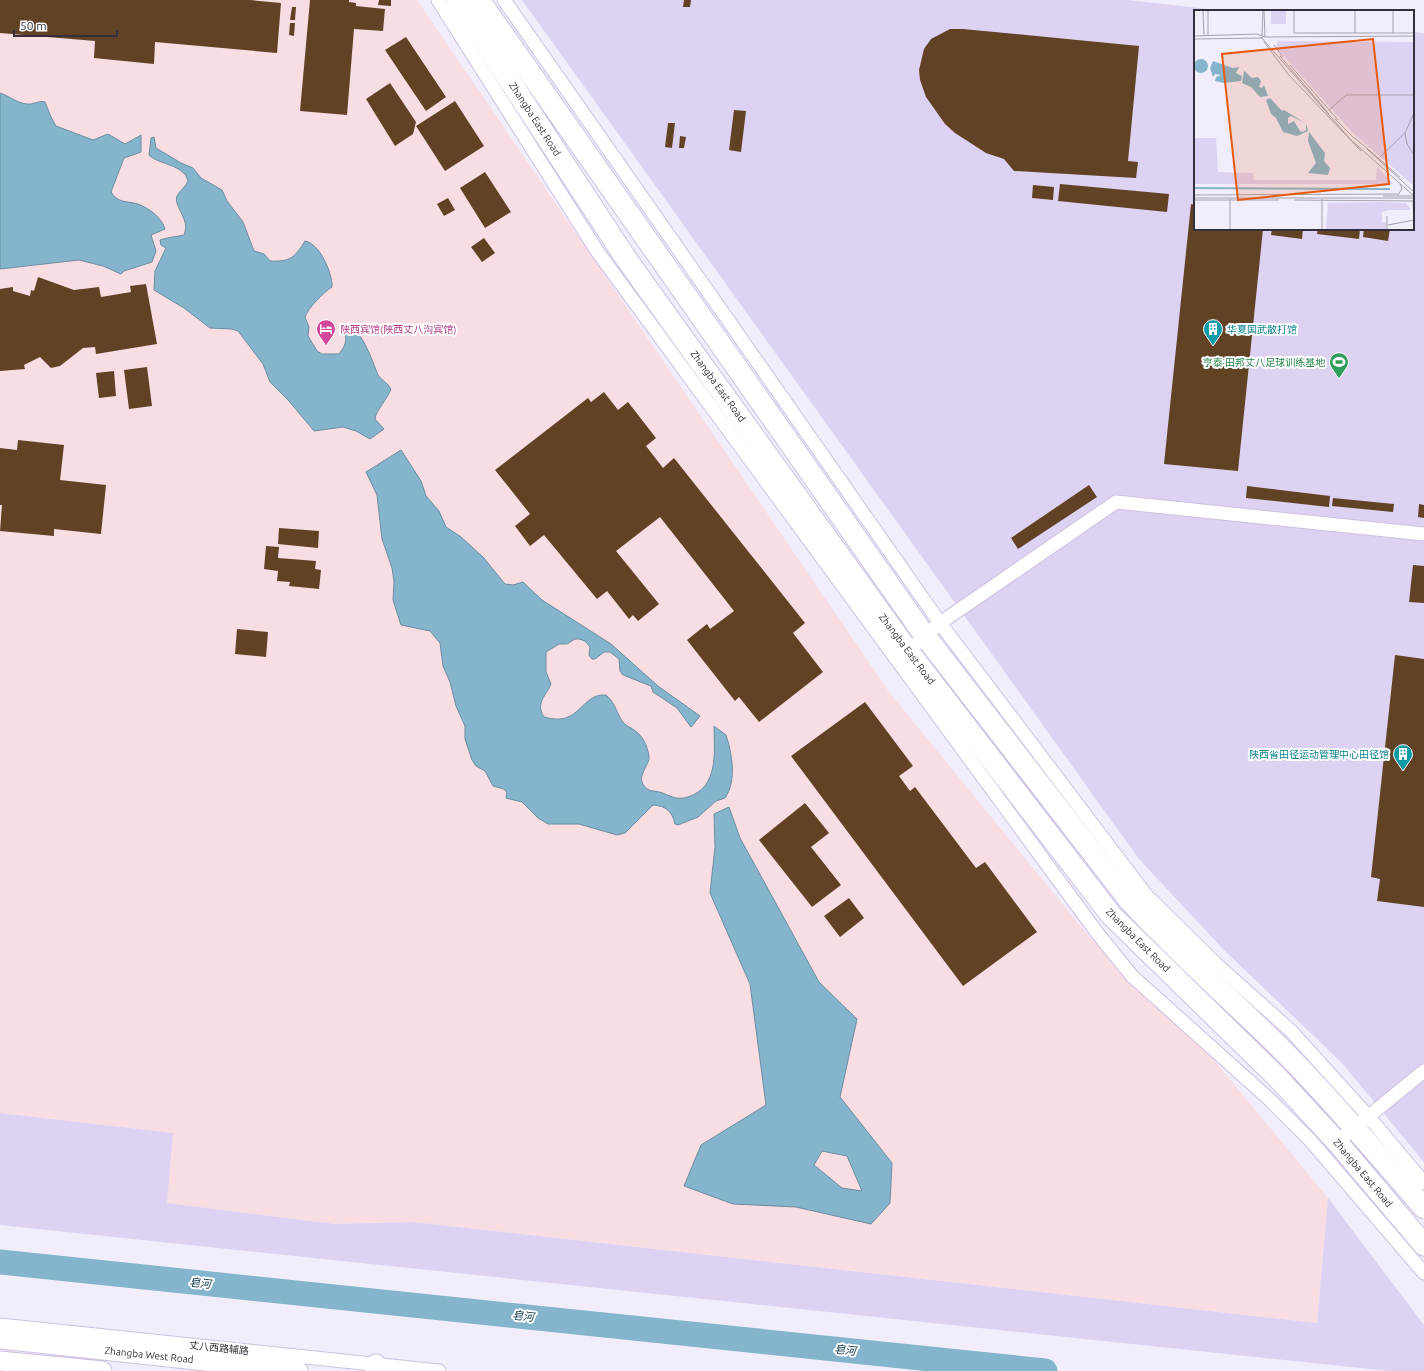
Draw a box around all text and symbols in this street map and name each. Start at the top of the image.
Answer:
inset map [1194,10,1414,230]
scale bar [14,12,117,38]
text: 50 m [20,19,47,32]
street label: Zhangba East Road [507,80,563,158]
hotel icon: 陕西宾馆(陕西丈八沟宾馆) [315,318,337,346]
building icon: 华夏国武散打馆 [1202,318,1224,346]
place label: 陕西宾馆(陕西丈八沟宾馆) [340,324,456,335]
place label: 华夏国武散打馆 [1227,324,1297,335]
street label: Zhangba East Road [688,348,748,424]
sports icon: 亨泰·田邦丈八足球训练基地 [1328,351,1350,379]
place label: 亨泰·田邦丈八足球训练基地 [1203,357,1326,368]
street label: Zhangba East Road [877,612,937,687]
building icon: 陕西省田径运动管理中心田径馆 [1392,743,1414,771]
place label: 陕西省田径运动管理中心田径馆 [1249,749,1389,760]
street label: Zhangba East Road [1104,906,1172,974]
street label: Zhangba East Road [1331,1137,1395,1209]
water label: 皂河 [188,1276,214,1290]
water label: 皂河 [511,1309,537,1323]
street label: 丈八西路辅路 [189,1339,249,1357]
water label: 皂河 [833,1343,859,1357]
street label: Zhangba West Road [104,1345,194,1365]

